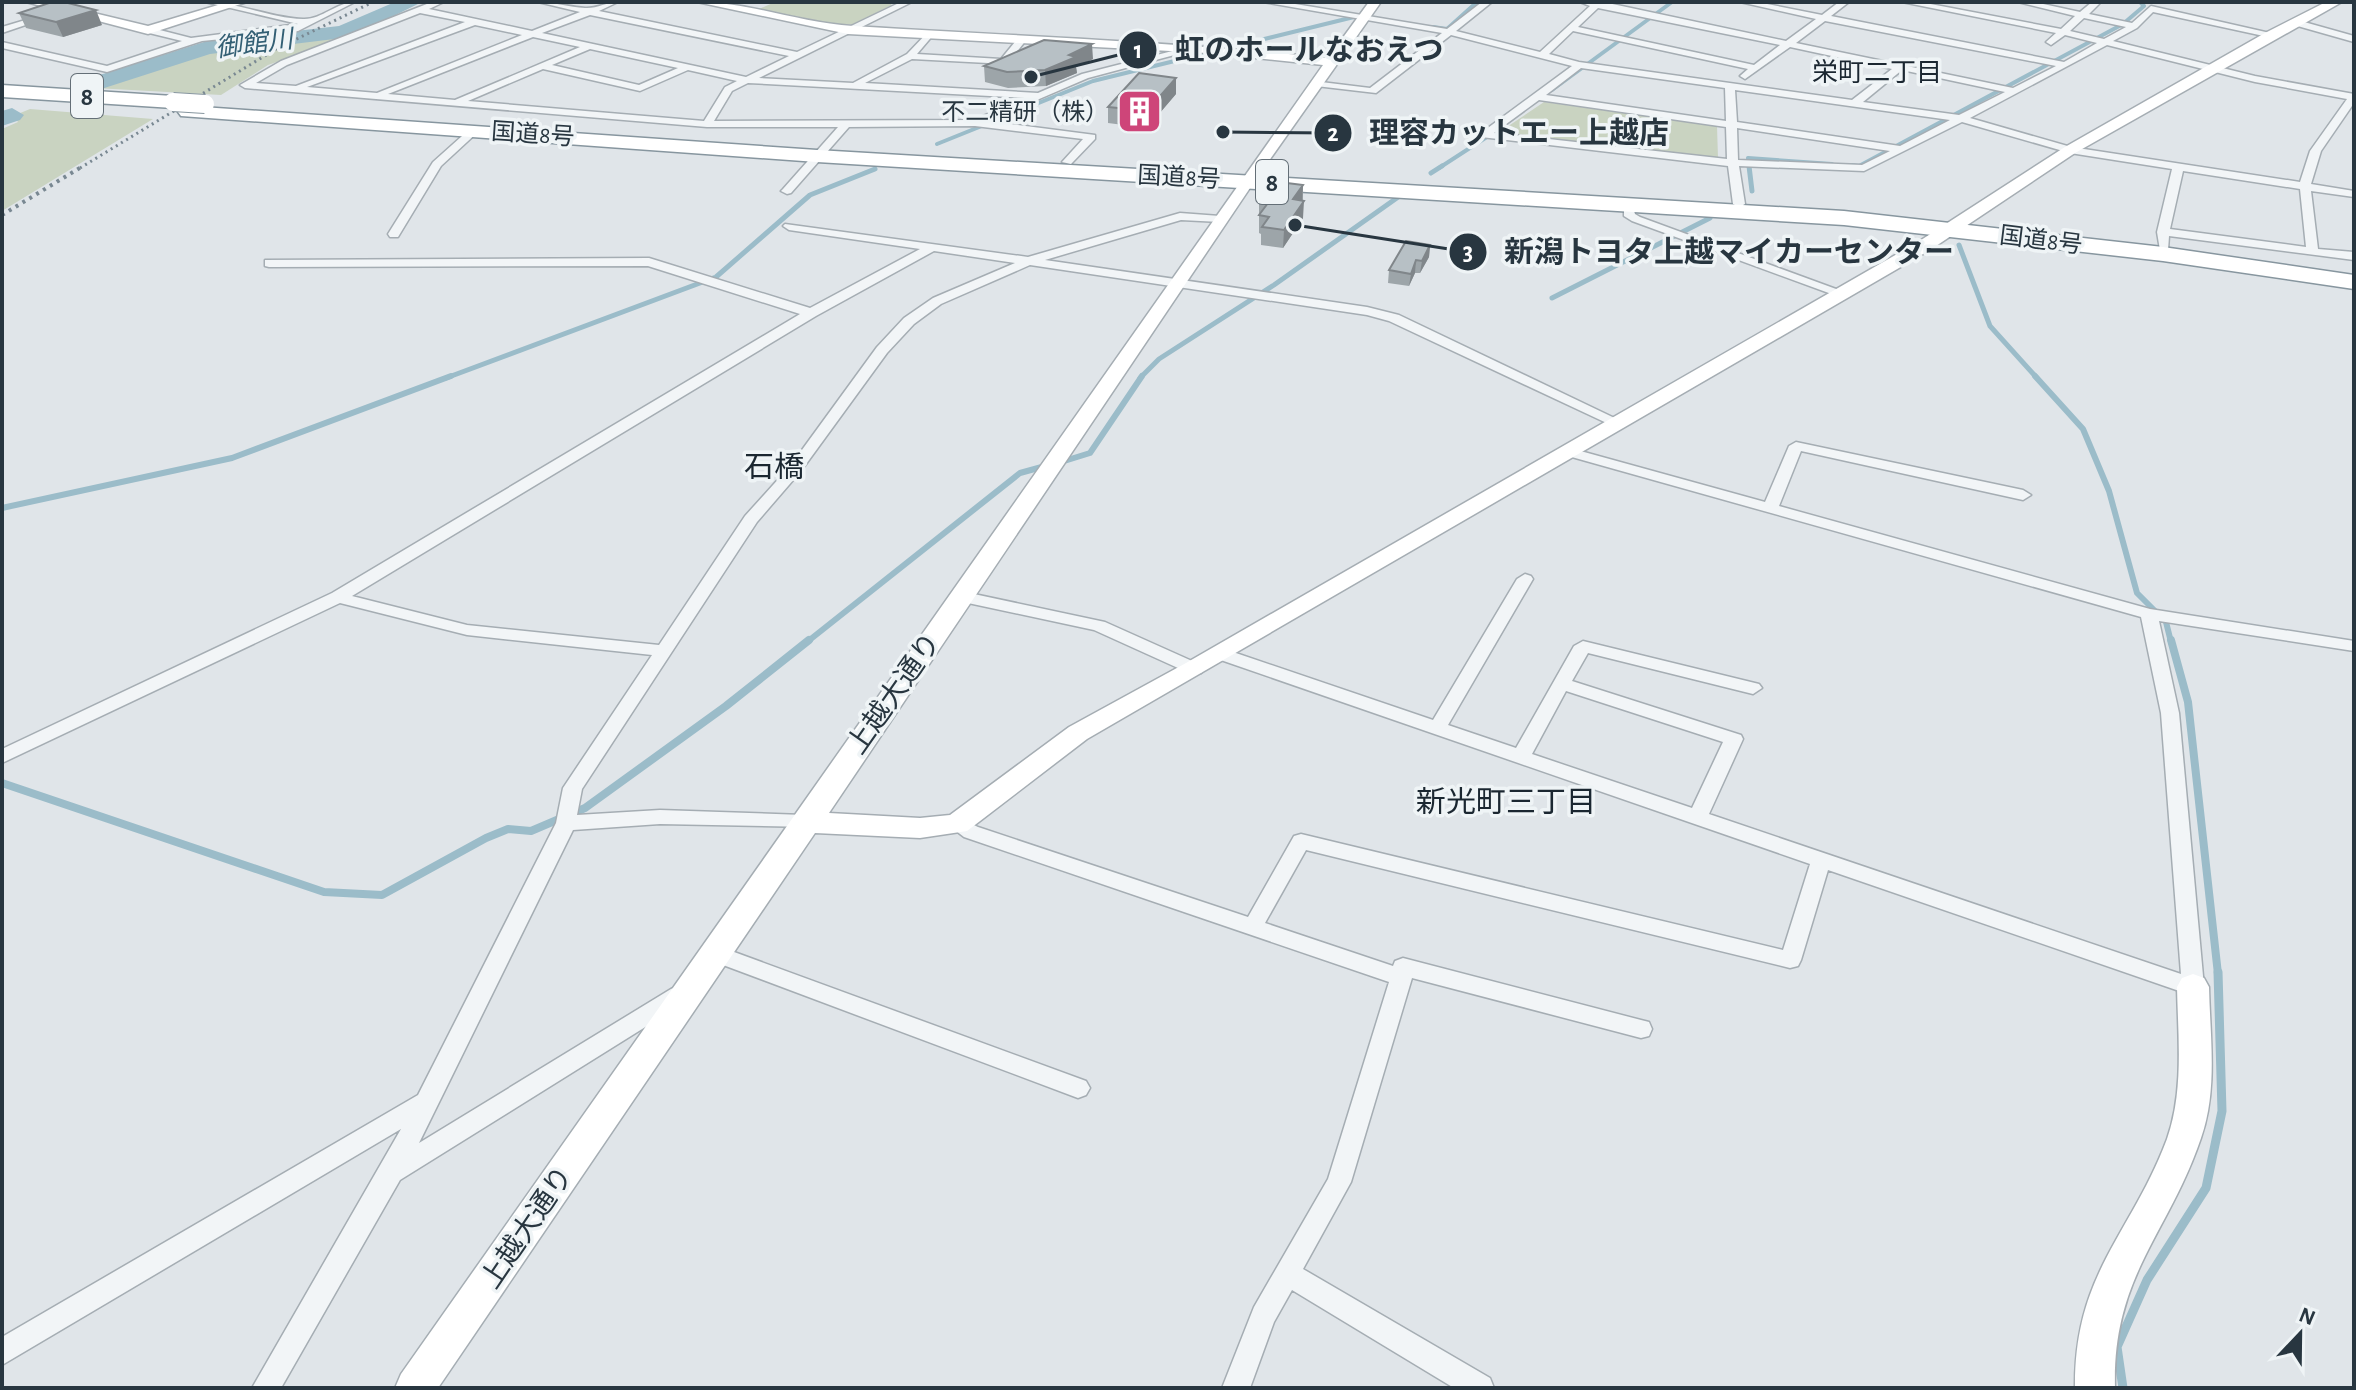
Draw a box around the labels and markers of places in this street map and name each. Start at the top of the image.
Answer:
callout: 虹のホールなおえつ [1118,23,1460,77]
building icon: 不二精研（株） [1116,88,1164,136]
place label: 不二精研（株） [941,99,1109,125]
callout: 理容カットエー上越店 [1313,106,1685,160]
callout: 新潟トヨタ上越マイカーセンター [1448,225,1970,279]

